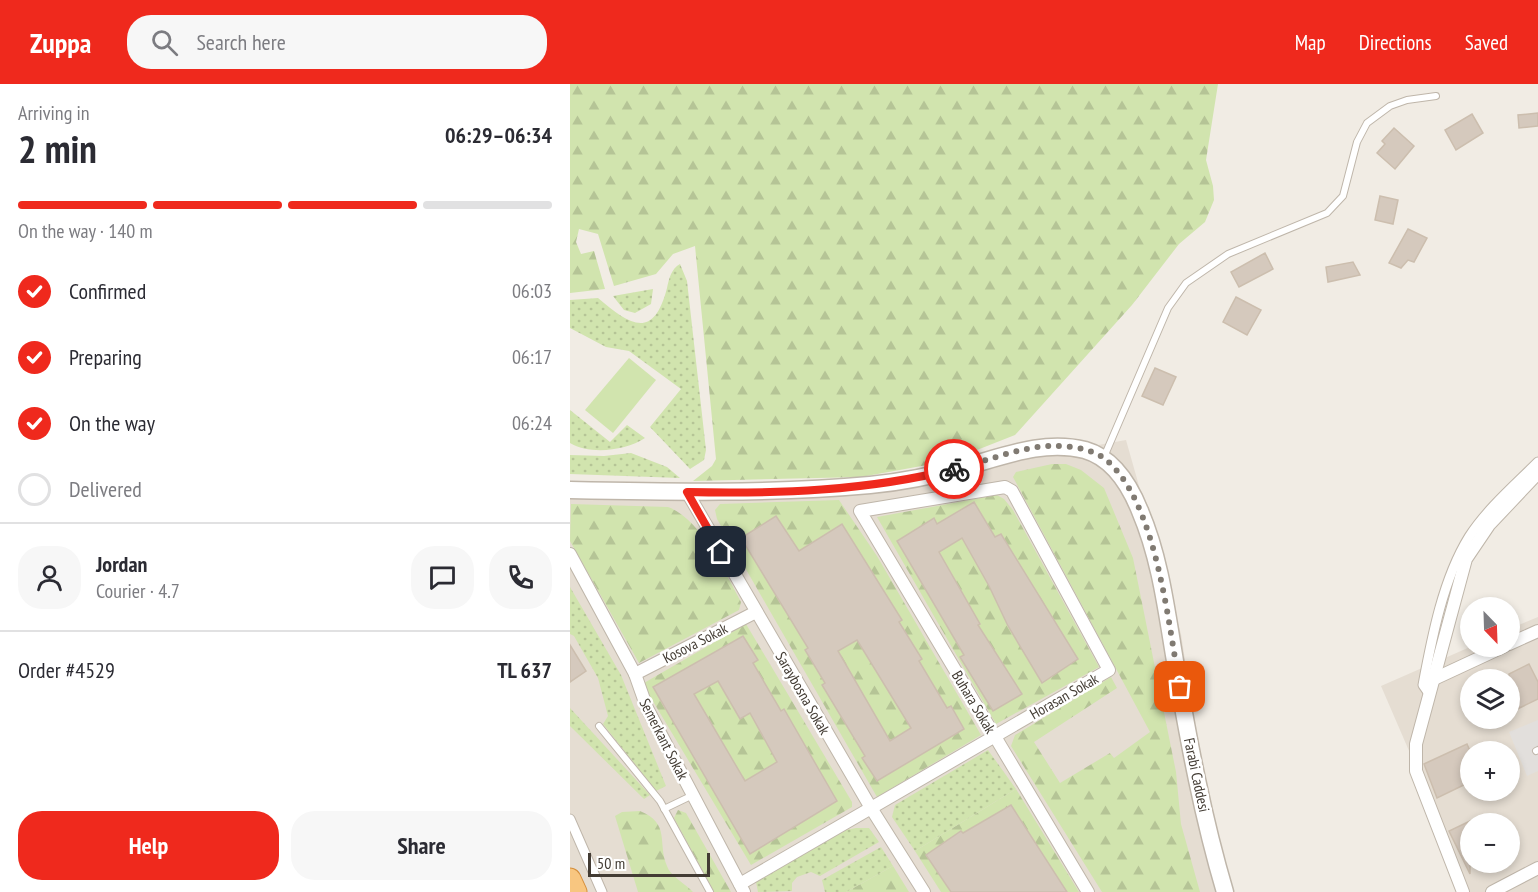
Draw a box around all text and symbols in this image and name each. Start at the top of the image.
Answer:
search box [127,15,547,69]
text: Zuppa [30,24,91,61]
icon: search [148,26,181,59]
text: Search here [196,28,286,56]
text: Map [1295,29,1326,56]
text: Directions [1359,29,1432,56]
text: Saved [1465,29,1508,56]
text: Arriving in [18,100,90,126]
text: 06:29–06:34 [445,121,552,149]
text: 2 min [18,123,97,174]
text: On the way · 140 m [18,218,153,244]
icon: check [18,275,51,308]
text: Confirmed [69,277,146,305]
text: 06:03 [512,278,552,304]
icon: check [18,341,51,374]
text: Preparing [69,343,142,371]
text: 06:17 [512,344,552,370]
icon: check [18,407,51,440]
text: On the way [69,409,155,437]
text: 06:24 [512,410,552,436]
courier [924,439,984,499]
icon: bike [938,453,971,486]
text: Delivered [69,475,142,503]
pin [695,526,746,577]
icon: home [704,535,737,568]
button: person [18,546,81,609]
button: chat [411,546,474,609]
button: phone [489,546,552,609]
text: Jordan [96,550,147,578]
text: Courier · 4.7 [96,578,180,604]
north arrow [1460,597,1520,657]
map controls [1460,597,1520,873]
street label: Kosova Sokak [659,619,731,667]
street label: Saraybosna Sokak [772,648,834,738]
text: Order #4529 [18,656,115,684]
text: TL 637 [497,656,552,684]
pin [1154,661,1205,712]
street label: Buhara Sokak [948,667,1000,737]
street label: Horasan Sokak [1026,669,1102,723]
button: layers [1460,669,1520,729]
icon: bag [1163,670,1196,703]
street label: Semerkant Sokak [635,695,693,783]
street label: Farabi Caddesi [1180,736,1214,814]
button: + [1460,741,1520,801]
button: Help [18,811,279,880]
button: Share [291,811,552,880]
button: − [1460,813,1520,873]
scale bar [588,850,710,878]
text: 50 m [597,853,625,873]

